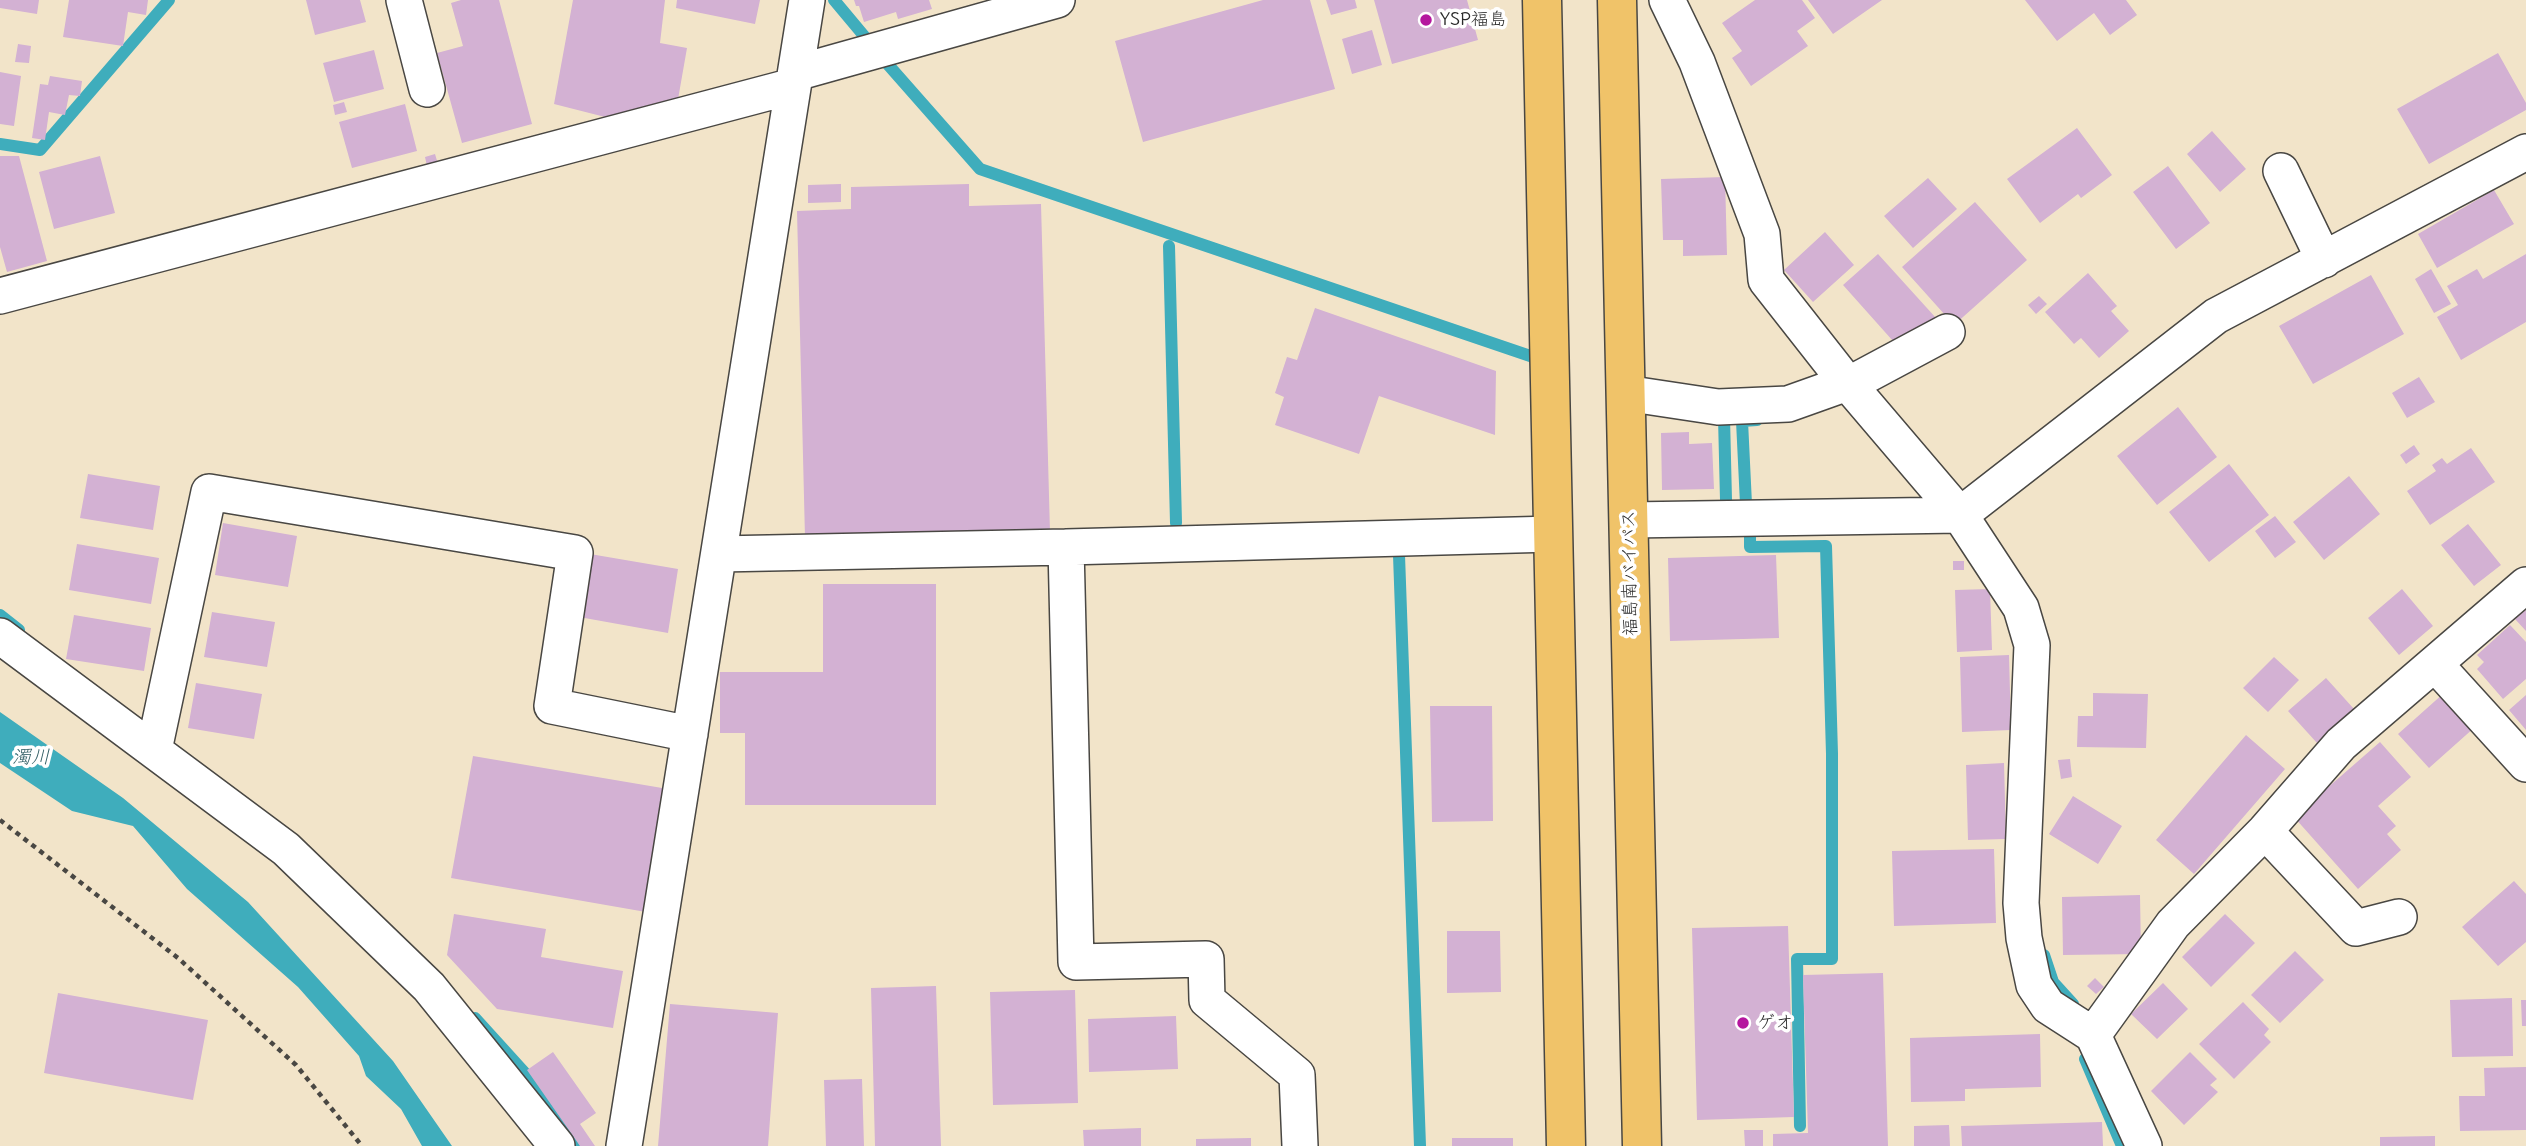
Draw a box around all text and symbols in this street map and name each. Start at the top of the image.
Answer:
place label: YSP福島 [1440,9,1507,31]
marker: YSP福島 [1418,12,1434,28]
street label: 福島南バイパス [1618,510,1642,636]
water label: 濁川 [12,747,50,769]
place label: ゲオ [1757,1012,1793,1034]
marker: ゲオ [1735,1015,1751,1031]

